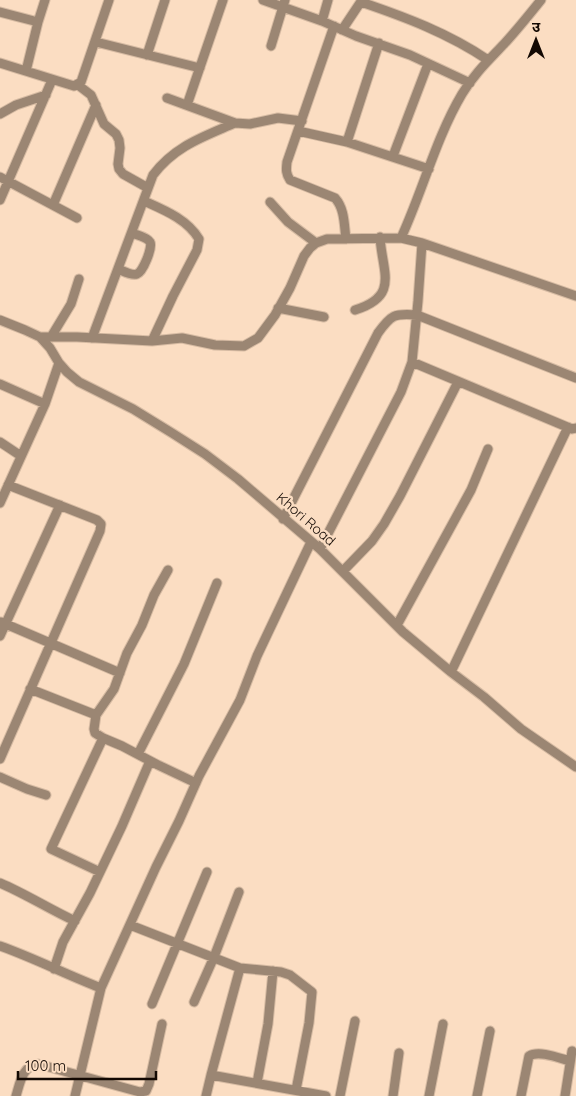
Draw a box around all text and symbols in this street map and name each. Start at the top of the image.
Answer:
north arrow [511,15,561,65]
text: उ [532,18,541,36]
street label: Khori Road [273,488,339,550]
scale bar [18,1048,155,1080]
text: 100 m [25,1056,66,1075]

